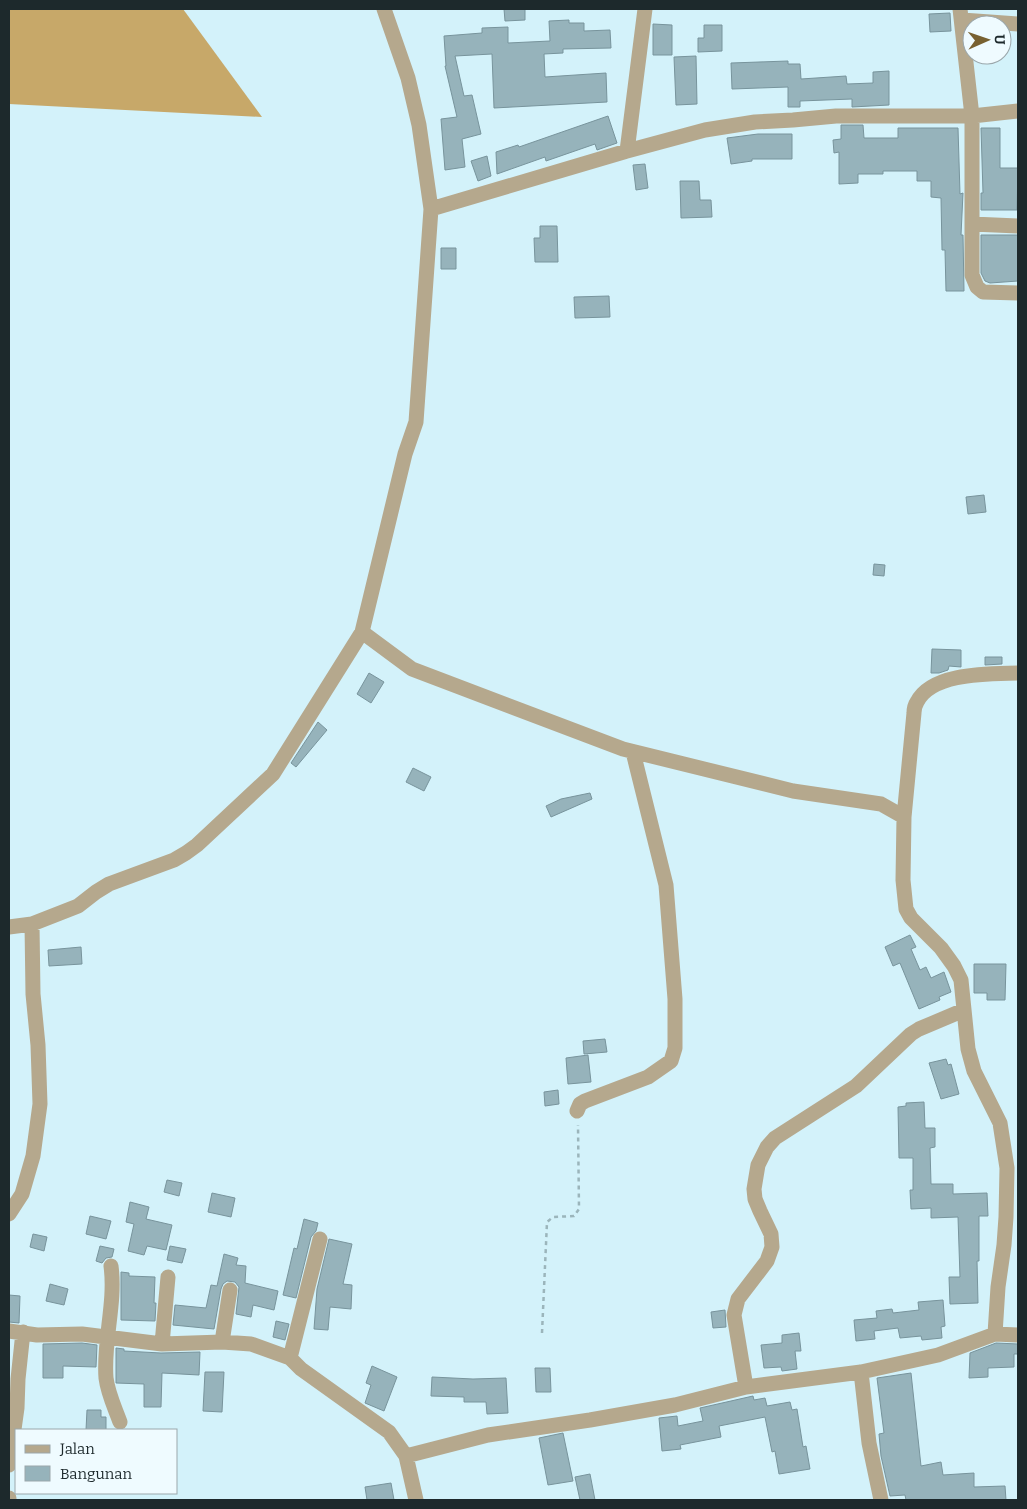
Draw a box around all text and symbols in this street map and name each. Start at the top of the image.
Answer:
north arrow [962,15,1012,65]
text: U [991,34,1008,46]
legend [15,1429,178,1494]
text: Jalan [59,1440,95,1458]
text: Bangunan [60,1465,132,1483]

